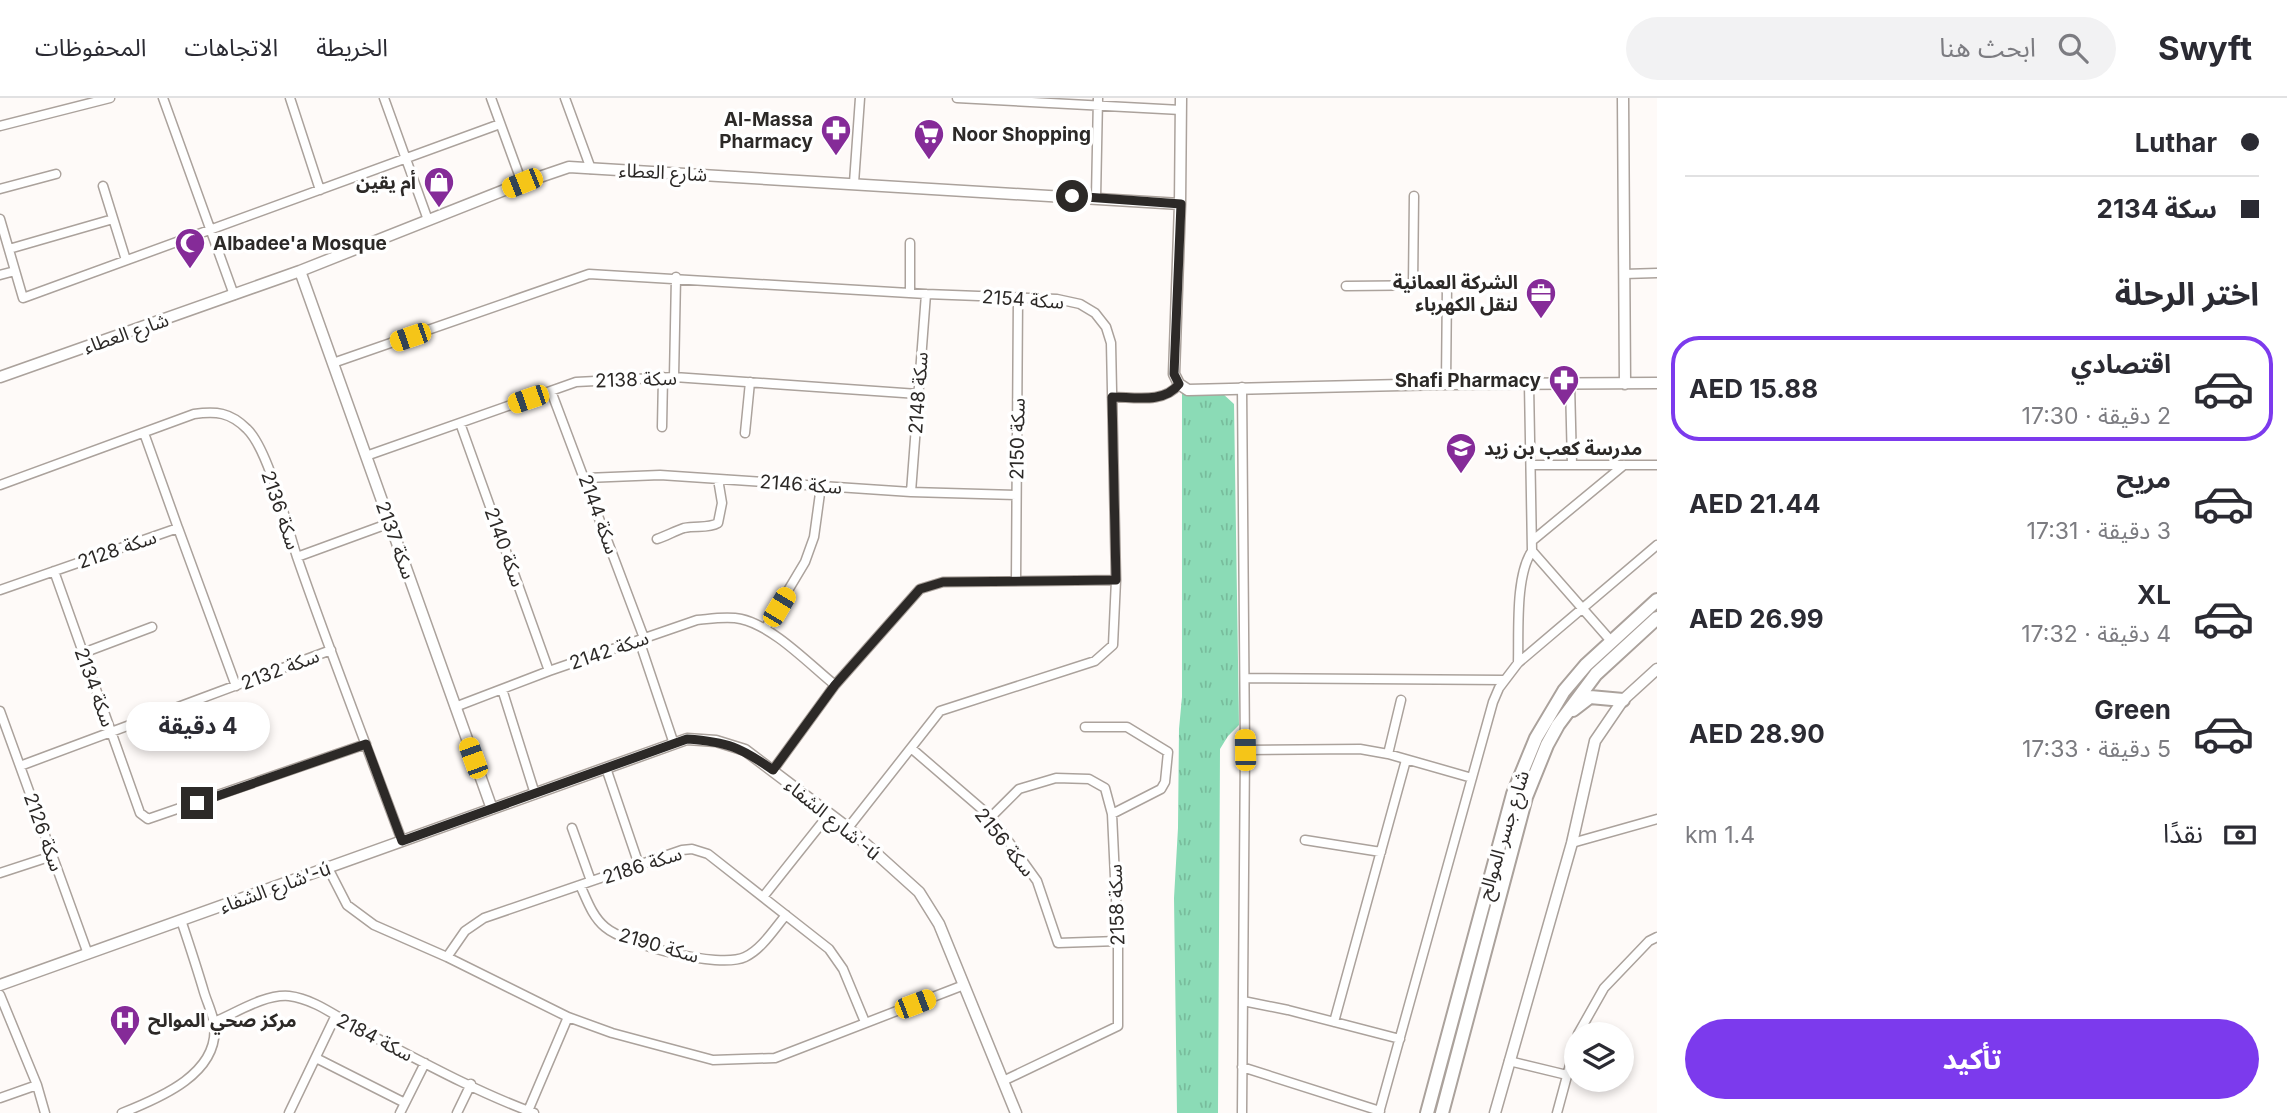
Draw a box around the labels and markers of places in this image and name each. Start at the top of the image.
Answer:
place label: Al-Massa Pharmacy [719,108,814,153]
pharmacy icon: Al-Massa Pharmacy [819,113,853,157]
supermarket icon: Noor Shopping [912,117,946,161]
place label: Noor Shopping [952,123,1091,146]
shop icon: أم يقين [422,165,456,209]
place label: أم يقين [356,169,416,197]
mosque icon: Albadee'a Mosque [173,226,207,270]
place label: Albadee'a Mosque [213,232,387,255]
place label: الشرکة العمانیة لنقل الکهرباء [1393,271,1518,316]
office icon: الشرکة العمانیة لنقل الکهرباء [1524,276,1558,320]
pharmacy icon: Shafi Pharmacy [1547,363,1581,407]
place label: Shafi Pharmacy [1395,369,1542,392]
school or university icon: مدرسة كعب بن زيد [1444,431,1478,475]
place label: مدرسة كعب بن زيد [1484,437,1642,460]
hospital icon: مركز صحي الموالح [108,1003,142,1047]
place label: مركز صحي الموالح [148,1009,297,1035]

